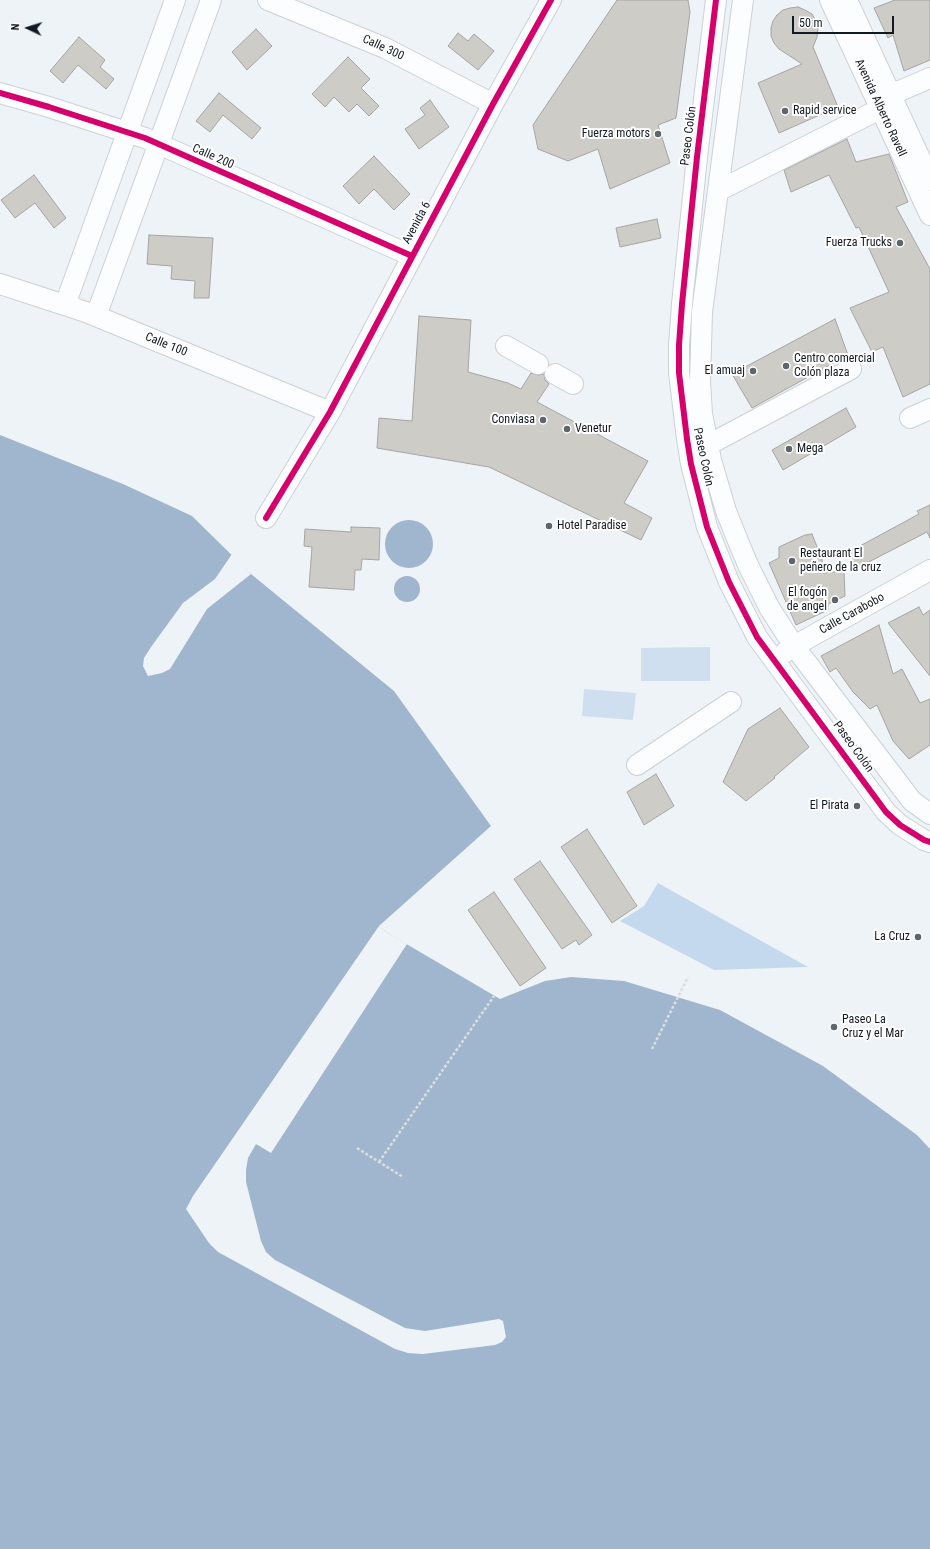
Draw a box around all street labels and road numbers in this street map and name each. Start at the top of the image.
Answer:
street label: Calle 300 [360,32,406,64]
street label: Avenida Alberto Ravell [851,57,909,159]
street label: Paseo Colón [678,106,700,166]
street label: Calle 200 [190,141,236,173]
street label: Avenida 6 [400,199,434,247]
street label: Calle 100 [143,330,189,360]
street label: Paseo Colón [690,426,716,488]
street label: Calle Carabobo [817,590,887,638]
street label: Paseo Colón [830,719,876,775]

